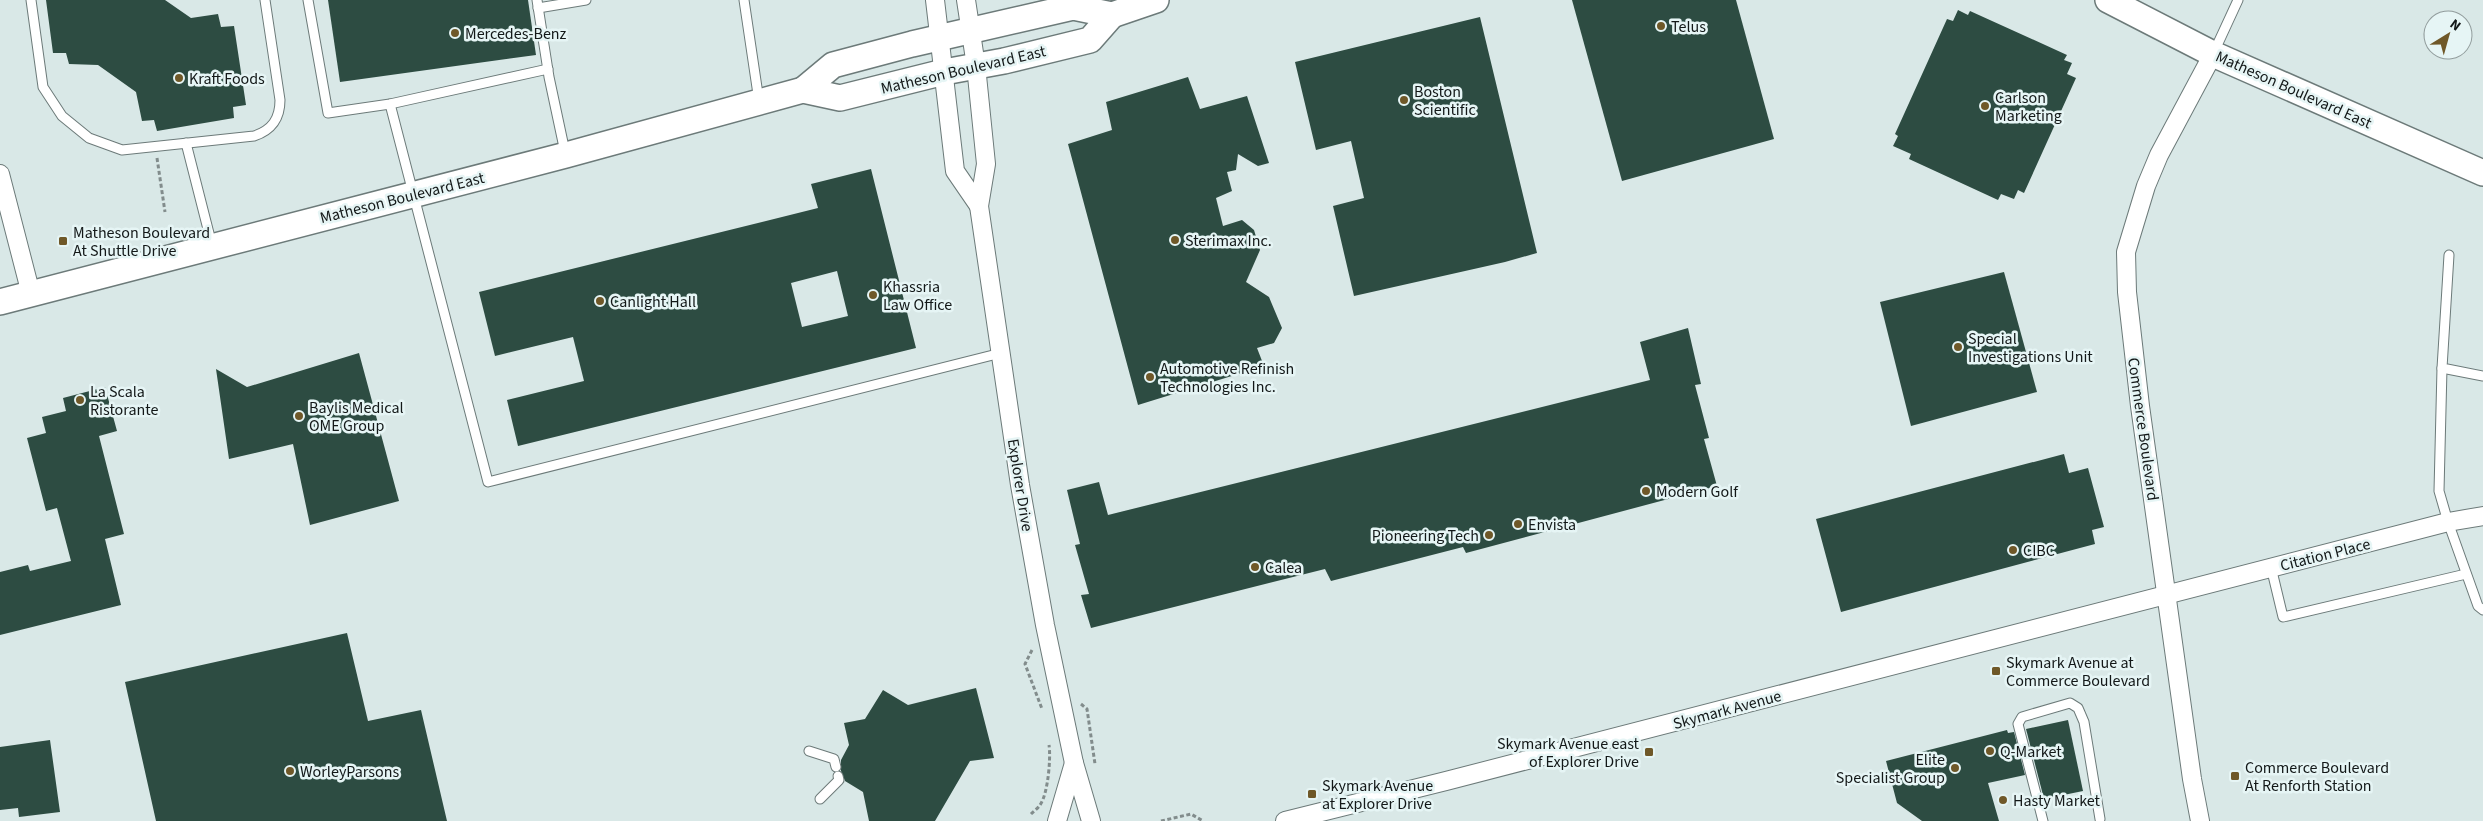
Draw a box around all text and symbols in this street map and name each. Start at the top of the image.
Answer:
north arrow [2423,10,2473,60]
text: N [2445,15,2465,36]
place label: Telus [1671,16,1706,38]
marker: Telus [1655,20,1667,32]
place label: Mercedes-Benz [465,23,567,45]
marker: Mercedes-Benz [449,27,461,39]
street label: Matheson Boulevard East [879,40,1048,100]
street label: Matheson Boulevard East [2212,46,2376,135]
place label: Kraft Foods [189,68,265,90]
marker: Kraft Foods [173,72,185,84]
place label: Boston Scientific [1414,81,1476,121]
place label: Carlson Marketing [1995,87,2062,127]
marker: Boston Scientific [1398,94,1410,106]
marker: Carlson Marketing [1979,100,1991,112]
street label: Matheson Boulevard East [318,167,487,229]
place label: Matheson Boulevard At Shuttle Drive [73,222,210,262]
place label: Sterimax Inc. [1185,230,1272,252]
marker: Sterimax Inc. [1169,234,1181,246]
marker: Matheson Boulevard At Shuttle Drive [57,235,69,247]
place label: Khassria Law Office [883,276,952,316]
marker: Khassria Law Office [867,289,879,301]
place label: Canlight Hall [610,291,696,313]
marker: Canlight Hall [594,295,606,307]
place label: Special Investigations Unit [1968,328,2093,368]
marker: Special Investigations Unit [1952,341,1964,353]
street label: Commerce Boulevard [2122,356,2164,502]
place label: Automotive Refinish Technologies Inc. [1160,358,1294,398]
marker: Automotive Refinish Technologies Inc. [1144,371,1156,383]
place label: La Scala Ristorante [90,381,158,421]
marker: La Scala Ristorante [74,394,86,406]
place label: Baylis Medical OME Group [309,397,404,437]
marker: Baylis Medical OME Group [293,410,305,422]
street label: Explorer Drive [1002,437,1038,533]
place label: Modern Golf [1656,481,1739,503]
marker: Modern Golf [1640,485,1652,497]
place label: Envista [1528,514,1576,536]
marker: Envista [1512,518,1524,530]
place label: Pioneering Tech [1372,525,1479,547]
marker: Pioneering Tech [1483,529,1495,541]
street label: Citation Place [2278,533,2373,577]
place label: CIBC [2023,540,2055,562]
marker: CIBC [2007,544,2019,556]
place label: Calea [1265,557,1302,579]
marker: Calea [1249,561,1261,573]
place label: Skymark Avenue at Commerce Boulevard [2006,652,2150,692]
marker: Skymark Avenue at Commerce Boulevard [1990,665,2002,677]
street label: Skymark Avenue [1671,685,1784,735]
place label: Skymark Avenue east of Explorer Drive [1497,733,1640,773]
place label: Q-Market [2000,741,2062,763]
marker: Q-Market [1984,745,1996,757]
marker: Skymark Avenue east of Explorer Drive [1643,746,1655,758]
place label: Elite Specialist Group [1836,749,1945,789]
place label: Commerce Boulevard At Renforth Station [2245,757,2389,797]
place label: WorleyParsons [300,761,399,783]
marker: Elite Specialist Group [1949,762,1961,774]
marker: WorleyParsons [284,765,296,777]
marker: Commerce Boulevard At Renforth Station [2229,770,2241,782]
place label: Skymark Avenue at Explorer Drive [1322,775,1433,815]
marker: Skymark Avenue at Explorer Drive [1306,788,1318,800]
place label: Hasty Market [2013,790,2101,812]
marker: Hasty Market [1997,794,2009,806]

